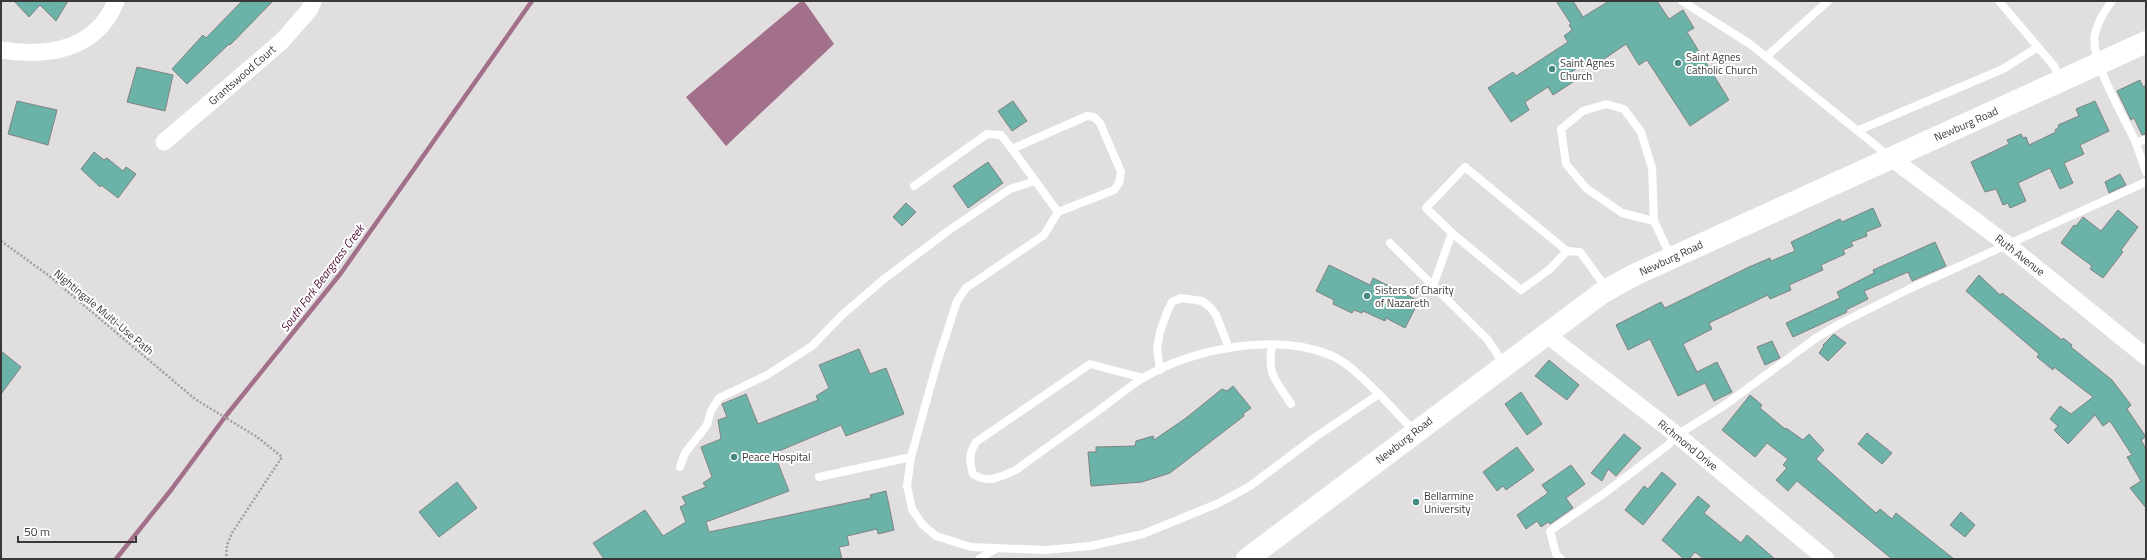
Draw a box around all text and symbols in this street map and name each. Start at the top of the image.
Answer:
street label: Grantswood Court [205,41,279,109]
place label: Saint Agnes Catholic Church [1686,49,1757,78]
place label: Saint Agnes Church [1560,55,1615,84]
marker: Saint Agnes Catholic Church [1673,58,1683,68]
marker: Saint Agnes Church [1547,64,1557,74]
street label: Newburg Road [1931,103,2001,145]
water label: South Fork Beargrass Creek [275,219,370,336]
street label: Ruth Avenue [1992,230,2049,280]
street label: Newburg Road [1637,236,1706,280]
street label: Nightingale Multi-Use Path [51,265,157,359]
place label: Sisters of Charity of Nazareth [1375,282,1455,311]
marker: Sisters of Charity of Nazareth [1362,291,1372,301]
street label: Newburg Road [1372,412,1436,467]
street label: Richmond Drive [1655,416,1722,474]
place label: Peace Hospital [742,449,811,465]
marker: Peace Hospital [729,452,739,462]
place label: Bellarmine University [1424,488,1474,517]
marker: Bellarmine University [1411,497,1421,507]
scale bar [18,518,136,544]
text: 50 m [24,522,50,541]

